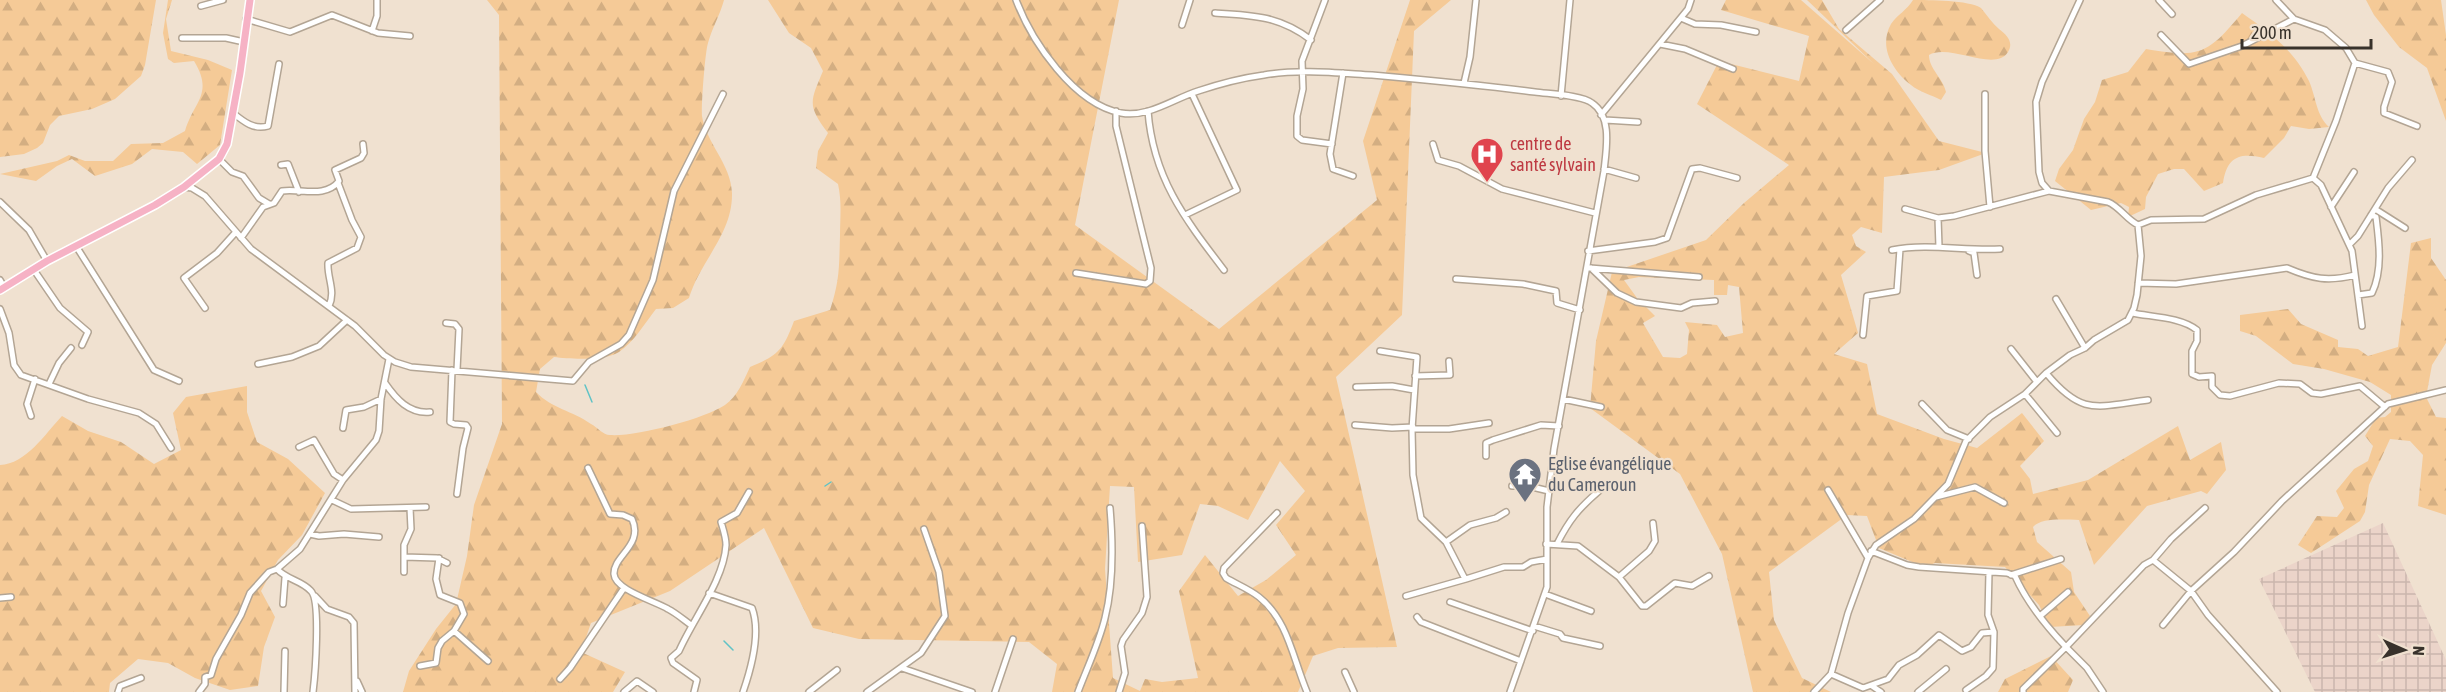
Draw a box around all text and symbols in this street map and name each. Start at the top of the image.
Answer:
scale bar [2242,12,2371,50]
text: 200 m [2251,22,2292,43]
place label: centre de santé sylvain [1510,133,1596,175]
hospital icon: centre de santé sylvain [1469,136,1505,183]
place label: Eglise évangélique du Cameroun [1548,453,1672,495]
temple icon: Eglise évangélique du Cameroun [1507,456,1543,503]
north arrow [2374,620,2434,680]
text: N [2410,646,2428,656]

